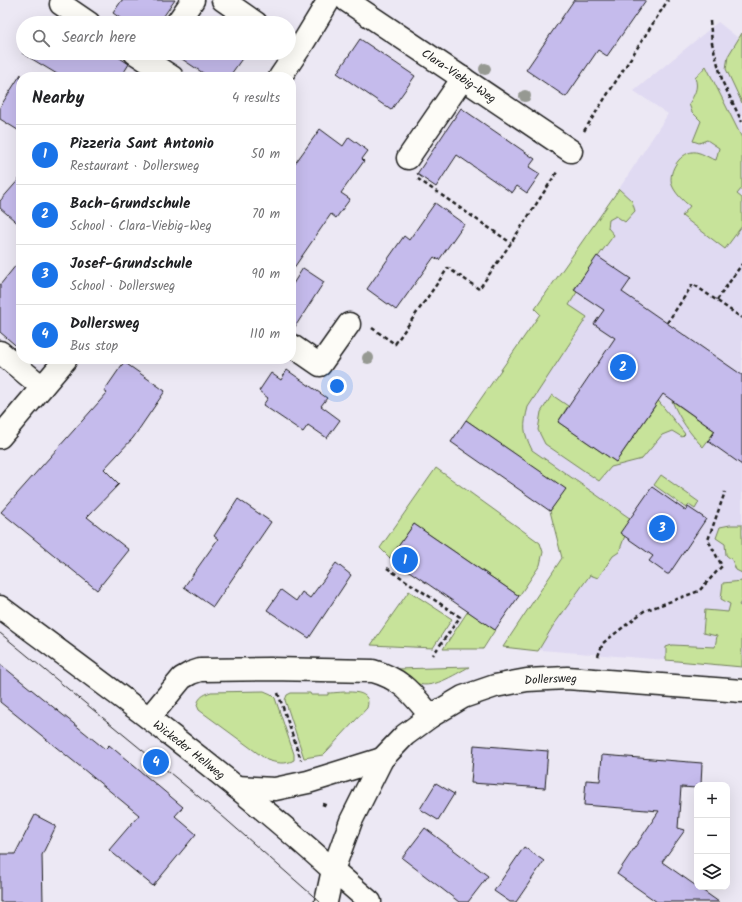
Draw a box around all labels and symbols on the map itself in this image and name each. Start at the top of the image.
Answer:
street label: Clara-Viebig-Weg [417,44,500,108]
pin: 2 [610,352,636,382]
your location [327,376,347,396]
pin: 3 [649,513,675,543]
pin: 1 [392,545,418,575]
street label: Dollersweg [524,669,578,690]
street label: Wickeder Hellweg [149,716,229,785]
pin: 4 [143,747,169,777]

